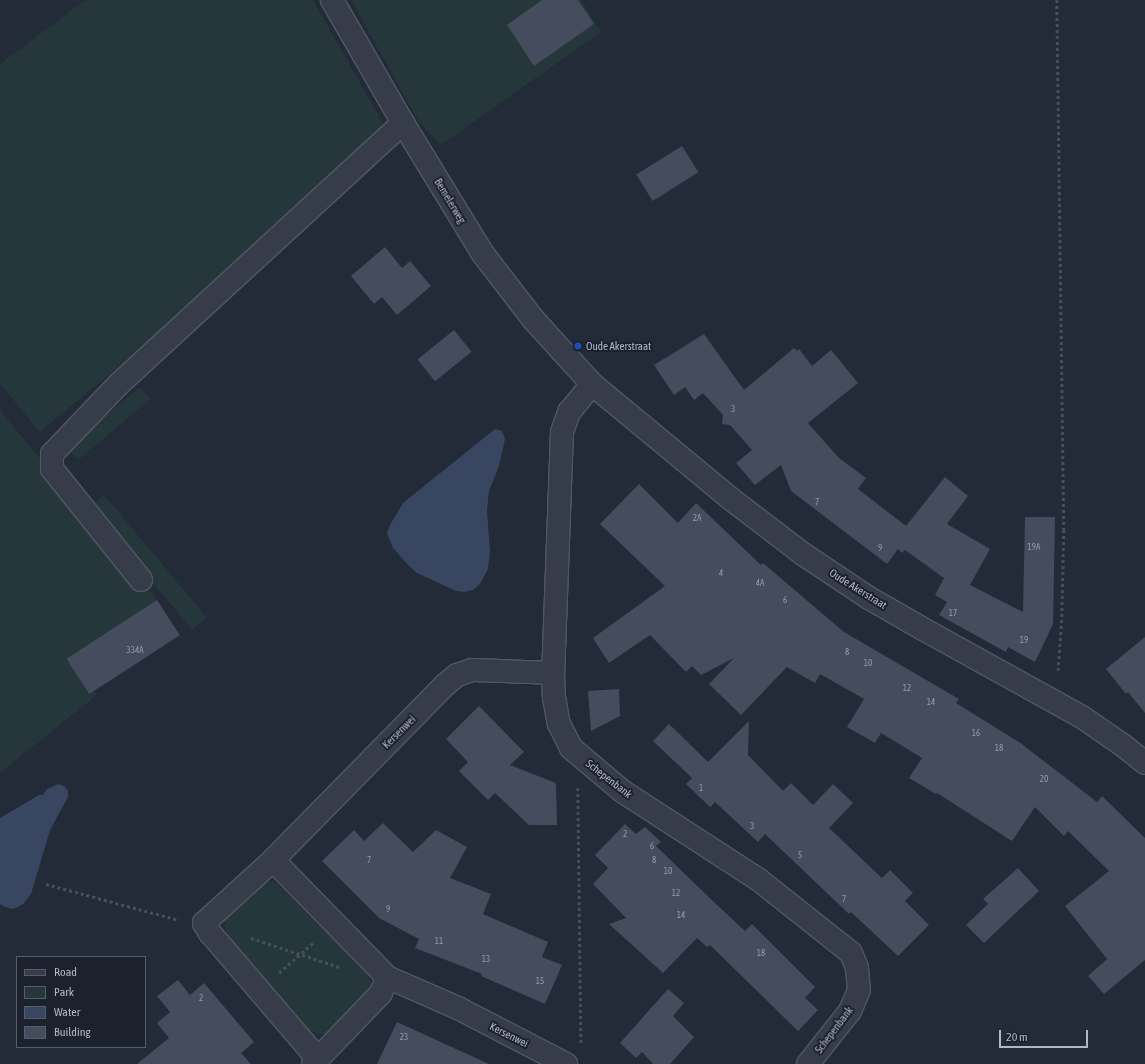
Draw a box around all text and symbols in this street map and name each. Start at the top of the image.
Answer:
street label: Bemelerweg [431,176,469,226]
place label: Oude Akerstraat [586,339,651,353]
marker: Oude Akerstraat [573,341,583,351]
house number: 3 [731,404,735,414]
house number: 7 [815,497,819,507]
house number: 2A [693,513,701,523]
house number: 19A [1028,542,1040,552]
house number: 9 [878,543,882,553]
street label: Oude Akerstraat [827,566,889,612]
house number: 4 [719,568,723,578]
house number: 4A [756,578,764,588]
house number: 6 [783,595,787,605]
house number: 17 [949,608,957,618]
house number: 19 [1020,635,1028,645]
house number: 334A [126,645,144,655]
house number: 8 [845,647,849,657]
house number: 10 [864,658,872,668]
house number: 12 [903,683,911,693]
house number: 14 [927,697,935,707]
street label: Kersenwei [380,713,418,751]
house number: 16 [972,728,980,738]
house number: 18 [995,743,1003,753]
street label: Schepenbank [583,757,635,801]
house number: 20 [1040,774,1048,784]
house number: 1 [699,783,703,793]
house number: 3 [750,821,754,831]
house number: 2 [623,829,627,839]
house number: 6 [650,841,654,851]
house number: 5 [798,850,802,860]
house number: 7 [367,855,371,865]
house number: 8 [652,855,656,865]
house number: 10 [664,866,672,876]
house number: 12 [672,888,680,898]
house number: 7 [842,894,846,904]
house number: 9 [386,904,390,914]
house number: 14 [677,910,685,920]
house number: 11 [435,936,443,946]
house number: 18 [757,948,765,958]
house number: 13 [482,954,490,964]
legend [16,956,146,1048]
text: Road [54,965,77,979]
house number: 15 [536,976,544,986]
text: Park [54,985,74,999]
house number: 2 [199,993,203,1003]
street label: Schepenbank [812,1004,856,1056]
text: Water [54,1005,80,1019]
street label: Kersenwei [487,1020,531,1050]
scale bar [1001,1022,1090,1048]
text: Building [54,1025,91,1039]
text: 20 m [1006,1030,1028,1044]
house number: 23 [400,1032,408,1042]

